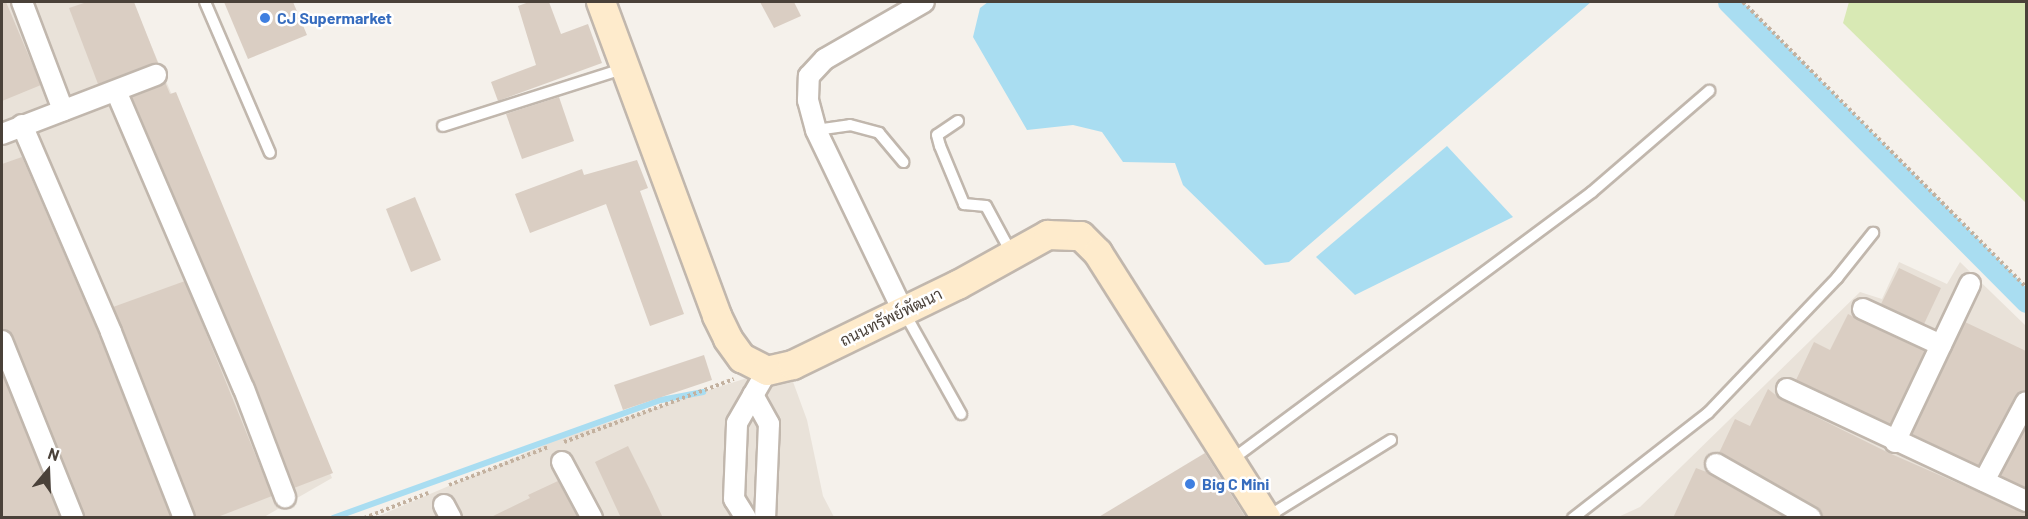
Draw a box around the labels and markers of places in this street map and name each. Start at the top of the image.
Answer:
place label: CJ Supermarket [277,8,392,28]
marker: CJ Supermarket [258,11,272,25]
place label: Big C Mini [1202,474,1269,494]
marker: Big C Mini [1183,477,1197,491]

